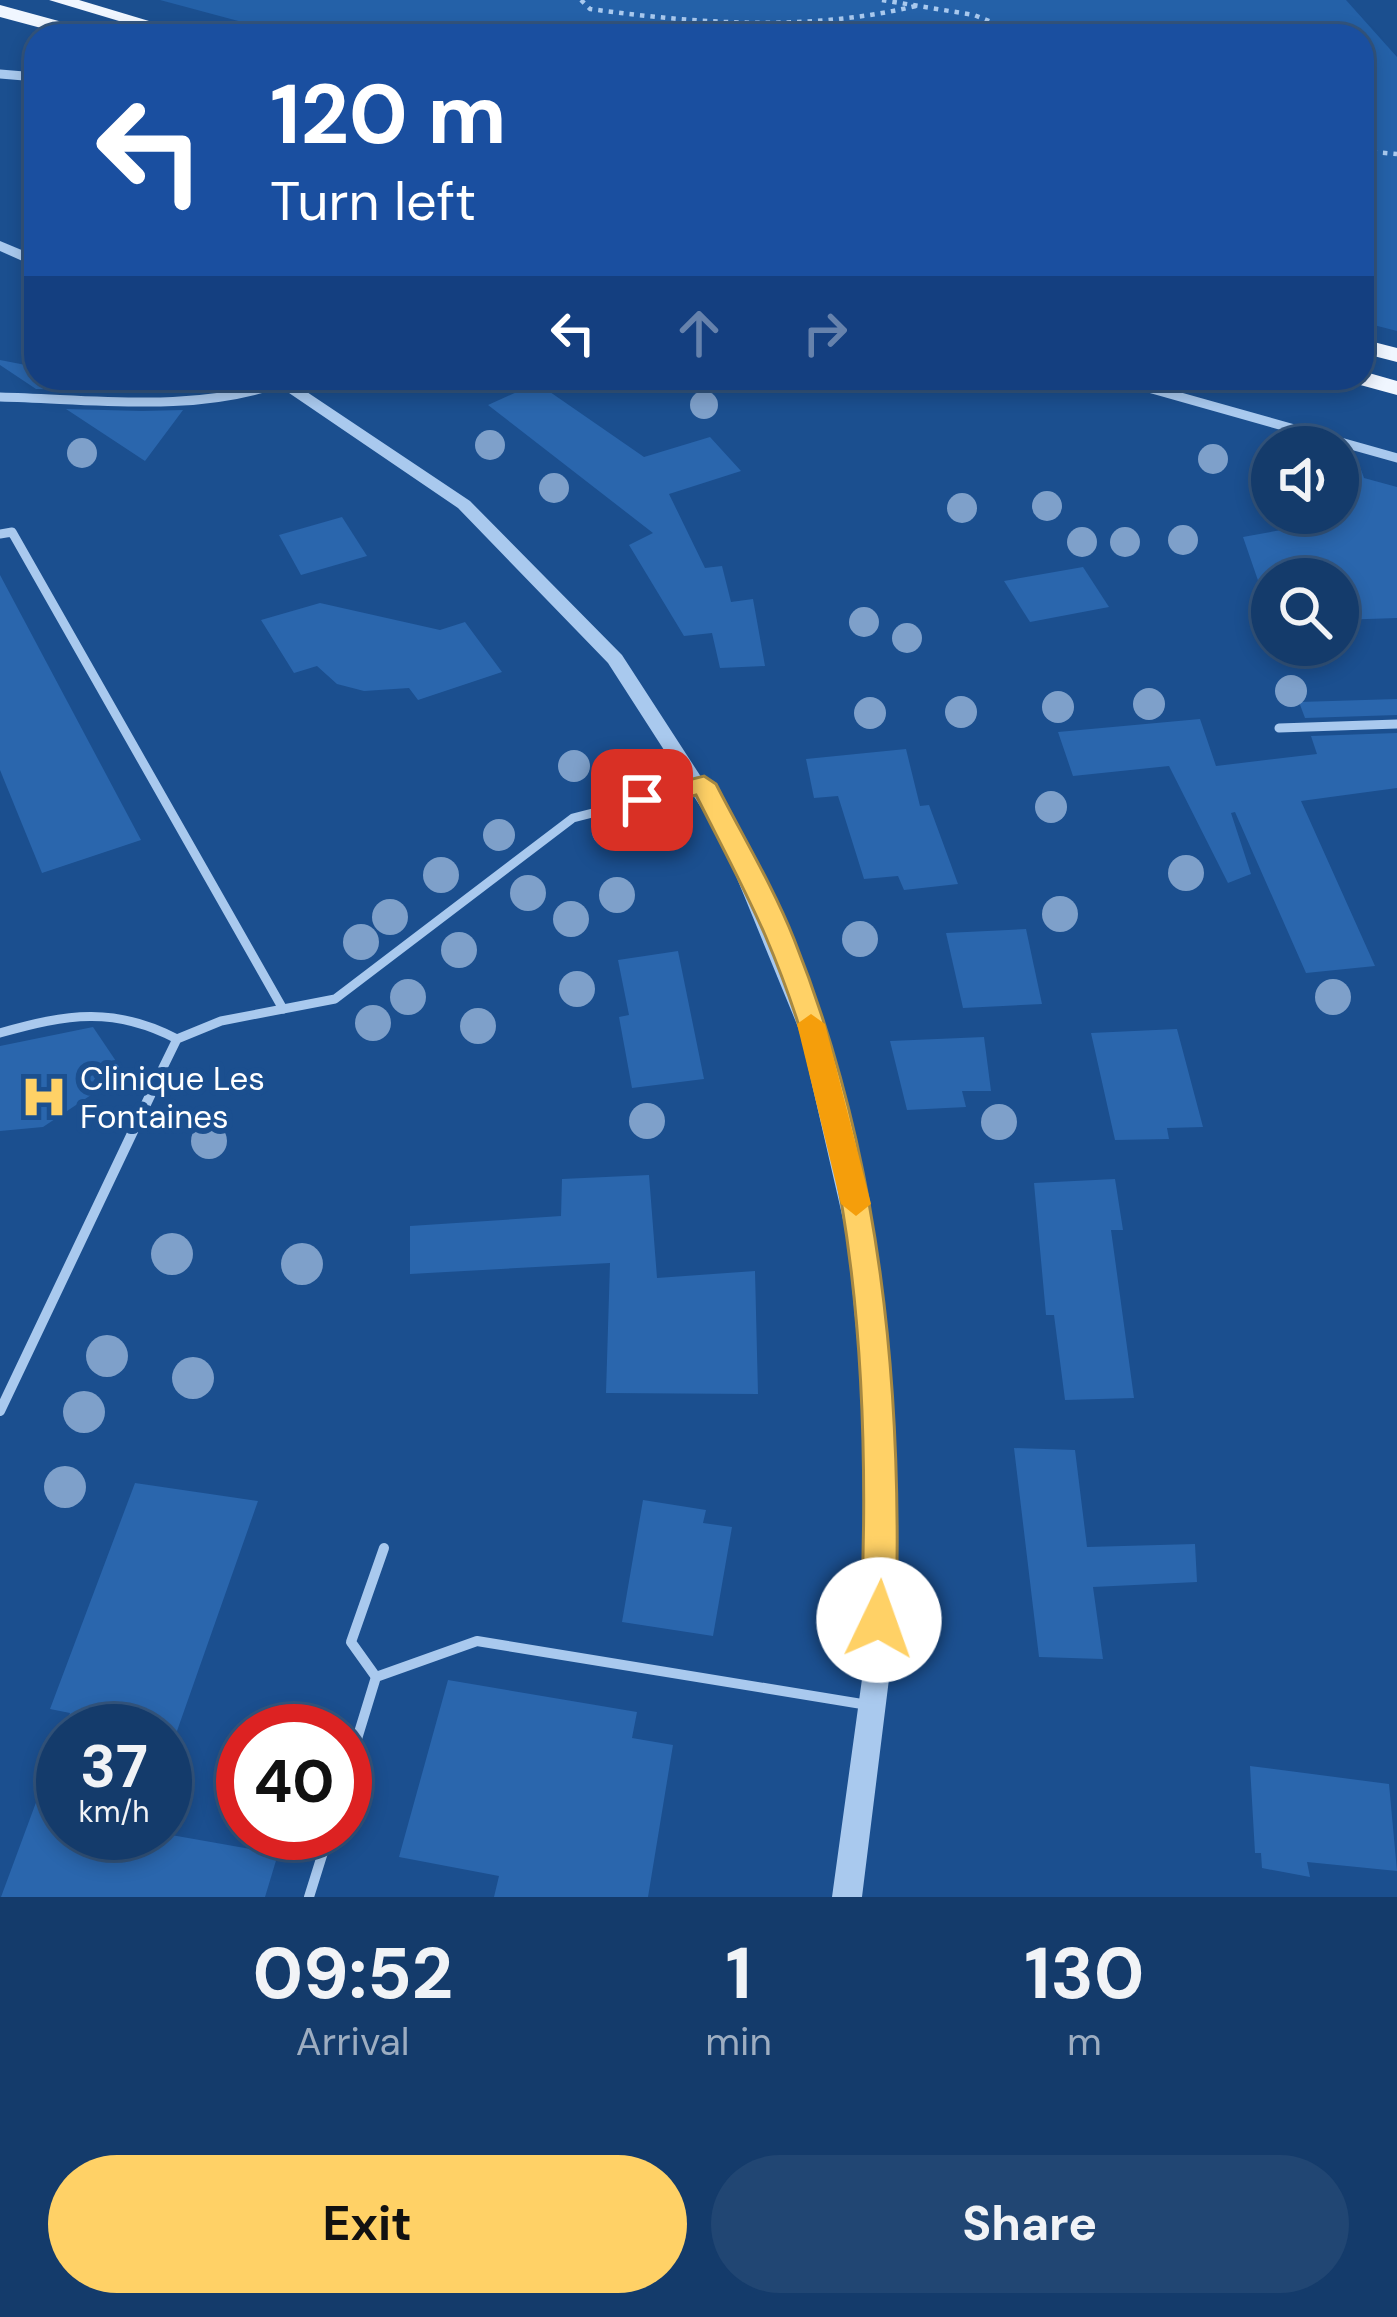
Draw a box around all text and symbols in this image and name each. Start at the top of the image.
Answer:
text: 120 m [270,60,507,169]
icon: left [72,72,228,228]
text: Turn left [270,166,476,237]
icon: left [540,300,606,366]
icon: ahead [666,300,732,366]
icon: right [792,300,858,366]
map controls [1251,426,1359,666]
button: sound [1251,426,1359,534]
button: search [1251,558,1359,666]
pin [591,749,693,851]
icon: arrive [609,767,675,833]
place label: Clinique Les Fontaines [80,1057,265,1138]
hospital icon: Clinique Les Fontaines [19,1072,69,1122]
position arrow [816,1557,942,1683]
speed limit sign: 40 [216,1704,372,1860]
text: 37 [80,1727,148,1806]
text: km/h [79,1792,149,1831]
text: 09:52 [252,1927,453,2020]
text: 1 [725,1927,752,2020]
text: 130 [1024,1927,1145,2020]
text: Arrival [296,2016,409,2067]
text: min [705,2016,772,2067]
text: m [1067,2016,1102,2067]
button: Exit [48,2155,687,2293]
button: Share [711,2155,1349,2293]

